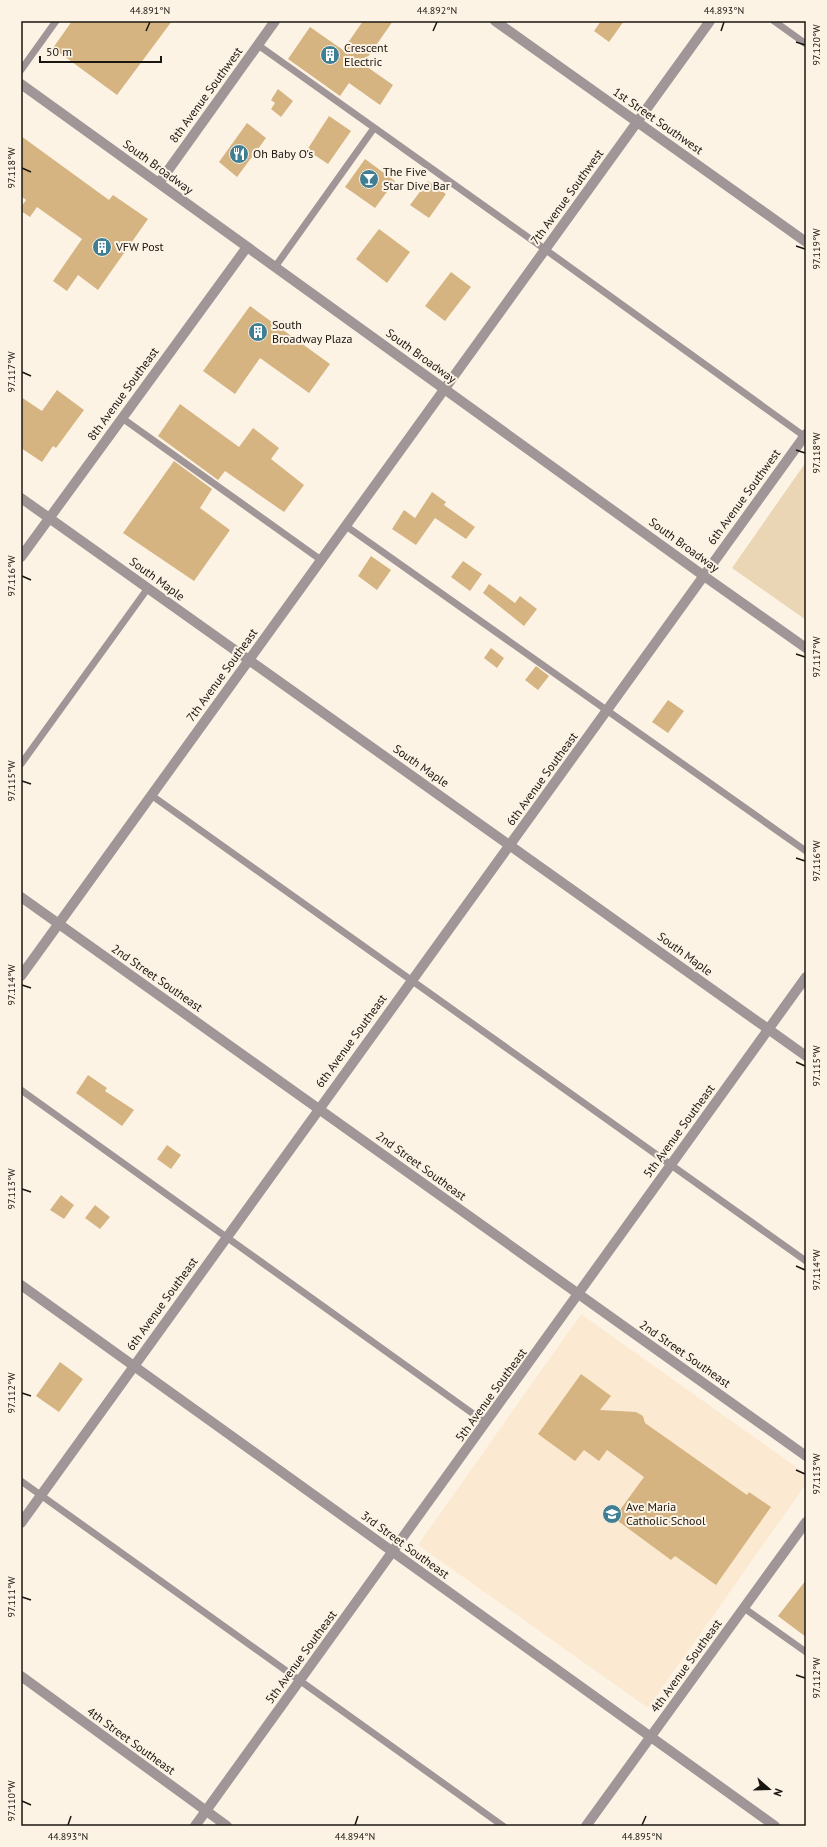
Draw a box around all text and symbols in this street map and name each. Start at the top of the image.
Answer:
text: 44.891°N [130,4,170,17]
text: 44.892°N [417,4,457,17]
text: 44.893°N [704,4,744,17]
text: 97.120°W [810,24,823,65]
scale bar [40,38,161,64]
place label: Crescent Electric [344,40,388,69]
text: 50 m [46,44,72,59]
street label: 8th Avenue Southwest [166,44,245,145]
building icon: Crescent Electric [319,44,341,66]
street label: 1st Street Southwest [610,84,706,157]
street label: South Broadway [120,136,197,197]
restaurant icon: Oh Baby O's [228,143,250,165]
place label: Oh Baby O's [253,146,313,161]
street label: 7th Avenue Southwest [527,146,606,247]
text: 97.118°W [5,147,18,188]
place label: The Five Star Dive Bar [383,164,450,193]
bar icon: The Five Star Dive Bar [358,168,380,190]
text: 97.119°W [810,228,823,269]
building icon: VFW Post [91,236,113,258]
place label: VFW Post [115,239,164,254]
place label: South Broadway Plaza [272,317,353,346]
building icon: South Broadway Plaza [247,321,269,343]
street label: South Broadway [383,325,460,386]
street label: 8th Avenue Southeast [84,344,162,443]
text: 97.117°W [5,351,18,392]
text: 97.118°W [810,432,823,473]
street label: 6th Avenue Southwest [704,446,783,547]
street label: South Broadway [646,514,723,575]
street label: South Maple [127,554,188,604]
text: 97.116°W [5,555,18,596]
street label: 7th Avenue Southeast [183,625,260,724]
text: 97.117°W [810,636,823,677]
street label: 6th Avenue Southeast [503,729,581,828]
street label: South Maple [391,741,452,790]
text: 97.115°W [5,760,18,801]
text: 97.116°W [810,840,823,881]
street label: South Maple [655,929,716,979]
street label: 2nd Street Southeast [109,941,206,1015]
text: 97.114°W [5,964,18,1005]
street label: 6th Avenue Southeast [312,991,390,1090]
text: 97.115°W [810,1045,823,1086]
street label: 5th Avenue Southeast [640,1081,718,1180]
street label: 2nd Street Southeast [373,1128,469,1203]
text: 97.113°W [5,1168,18,1209]
text: 97.114°W [810,1249,823,1290]
street label: 6th Avenue Southeast [123,1254,201,1353]
street label: 2nd Street Southeast [637,1317,734,1391]
street label: 5th Avenue Southeast [452,1345,530,1444]
text: 97.112°W [5,1372,18,1413]
text: 97.113°W [810,1453,823,1494]
place label: Ave Maria Catholic School [626,1499,706,1528]
school or university icon: Ave Maria Catholic School [601,1503,623,1525]
street label: 3rd Street Southeast [358,1508,452,1582]
text: 97.111°W [5,1576,18,1617]
street label: 5th Avenue Southeast [262,1607,340,1706]
street label: 4th Avenue Southeast [647,1616,725,1715]
text: 97.112°W [810,1657,823,1698]
street label: 4th Street Southeast [84,1704,178,1778]
north arrow [749,1769,789,1809]
text: 97.110°W [5,1780,18,1821]
text: N [771,1787,786,1798]
text: 44.893°N [48,1830,88,1843]
text: 44.894°N [335,1830,375,1843]
text: 44.895°N [622,1830,662,1843]

